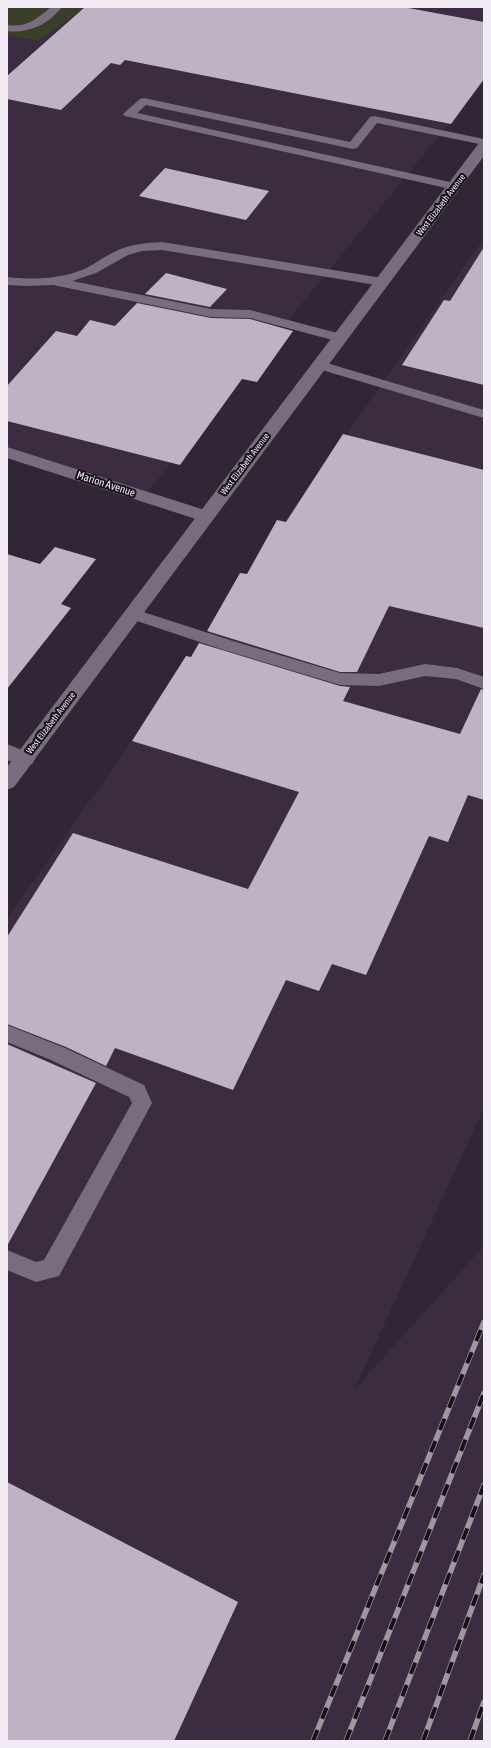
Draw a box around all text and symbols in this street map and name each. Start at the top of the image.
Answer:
street label: West Elizabeth Avenue [414,172,468,238]
street label: West Elizabeth Avenue [218,431,272,497]
street label: Marion Avenue [75,468,137,500]
street label: West Elizabeth Avenue [24,690,78,756]

